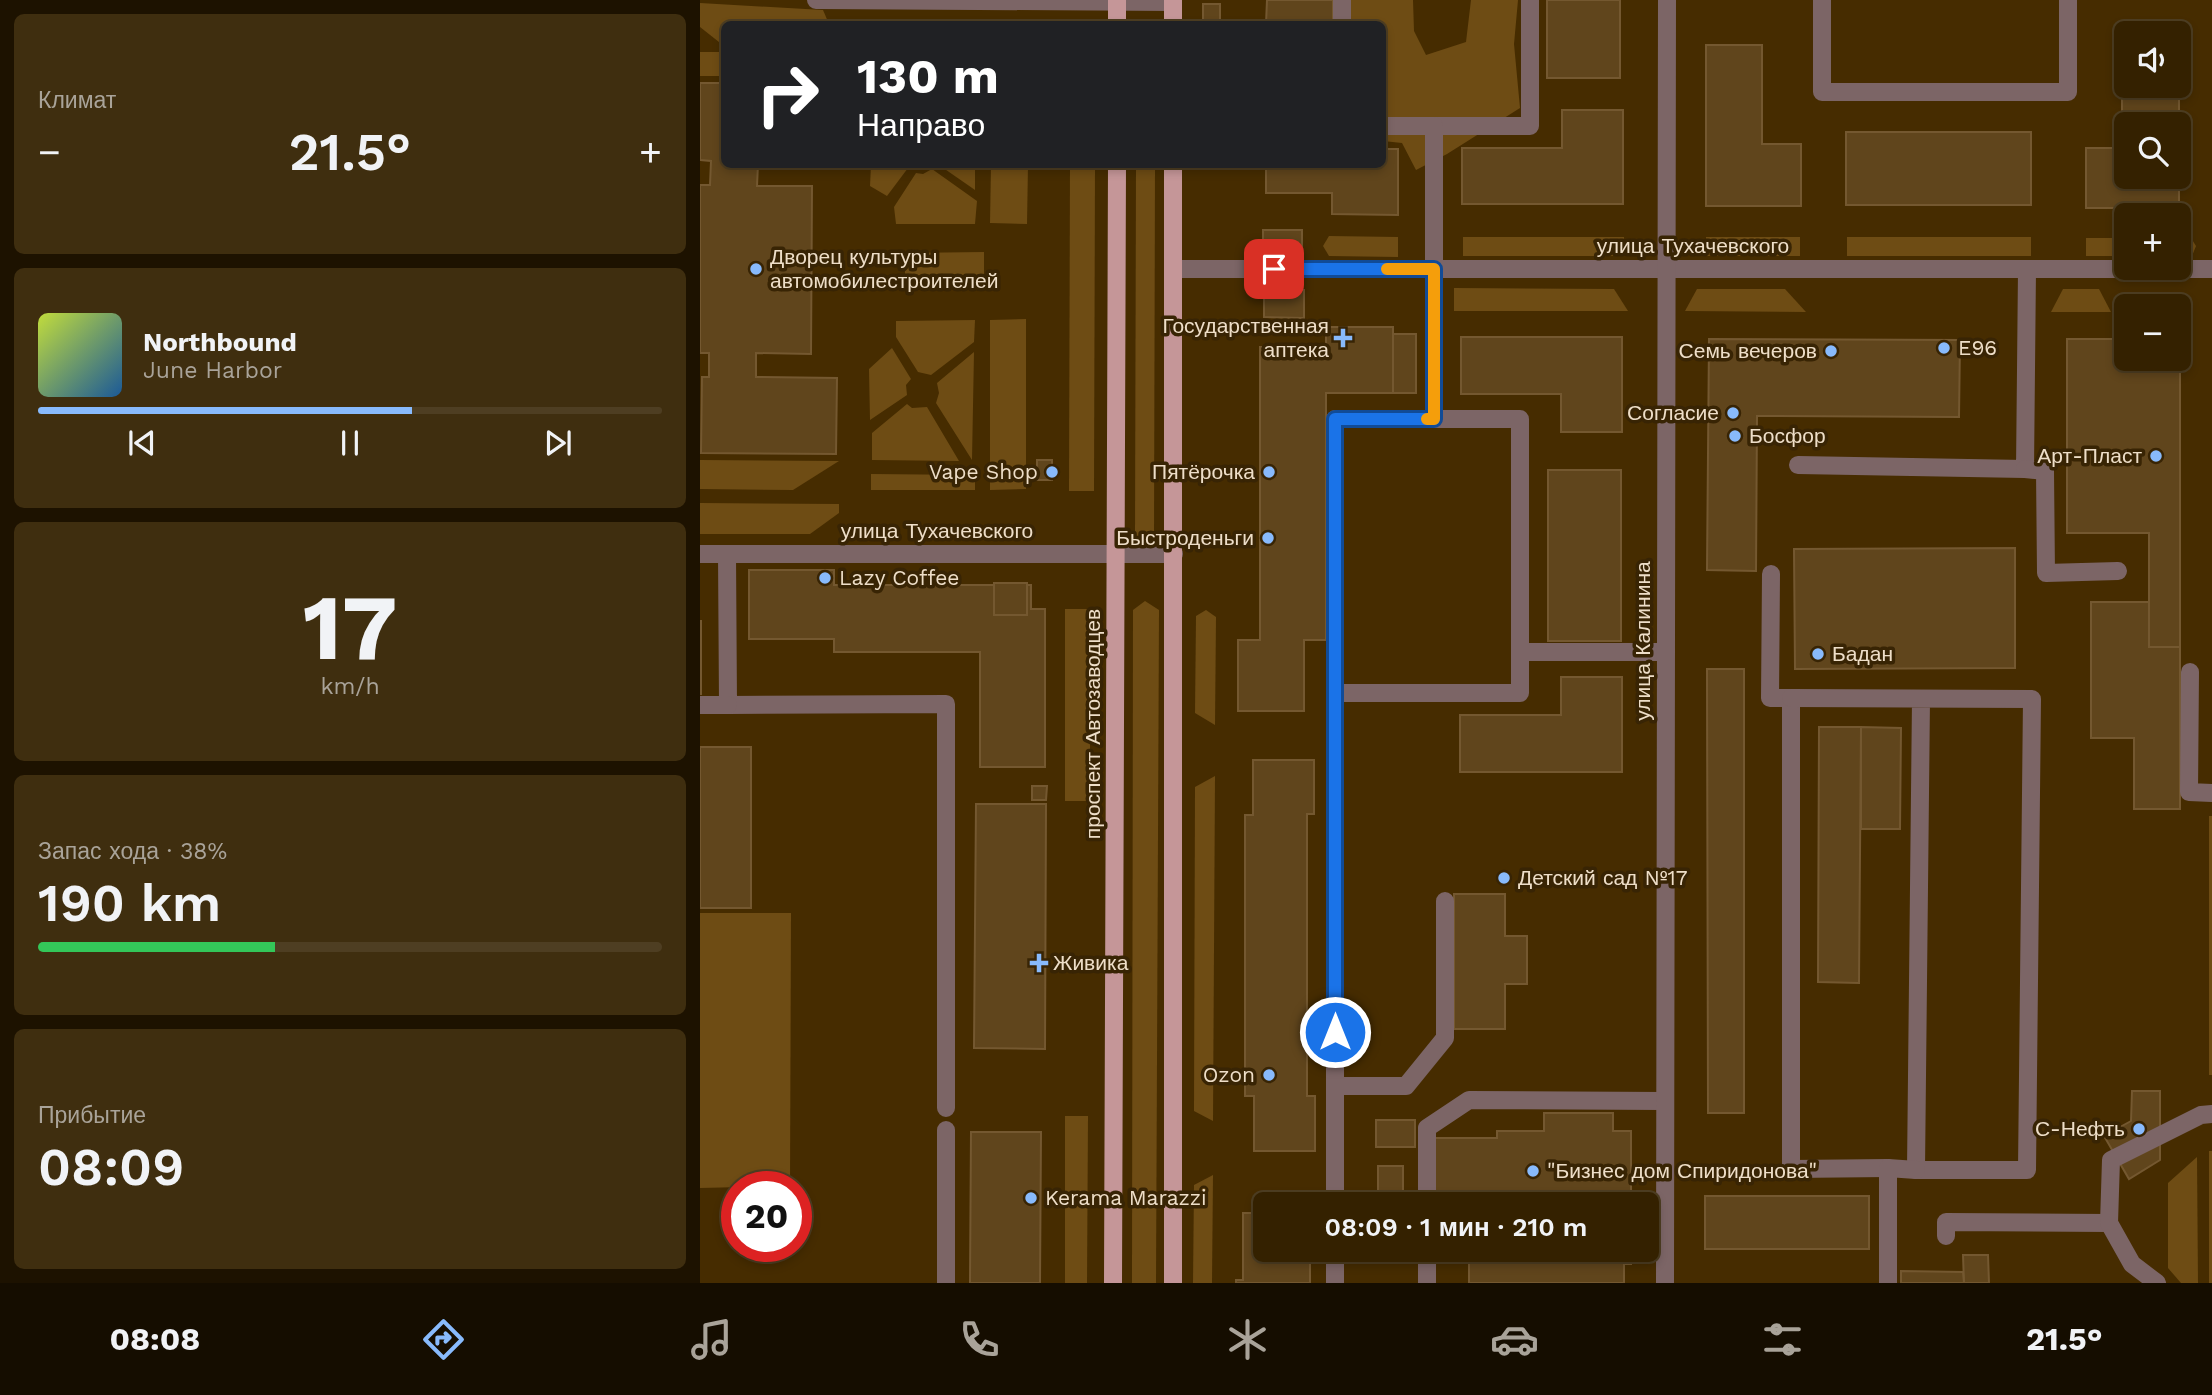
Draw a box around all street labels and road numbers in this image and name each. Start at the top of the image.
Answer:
street label: улица Тухачевского [1597,233,1789,258]
street label: улица Тухачевского [841,518,1033,543]
street label: улица Калинина [1630,561,1655,721]
street label: проспект Автозаводцев [1080,609,1105,839]

